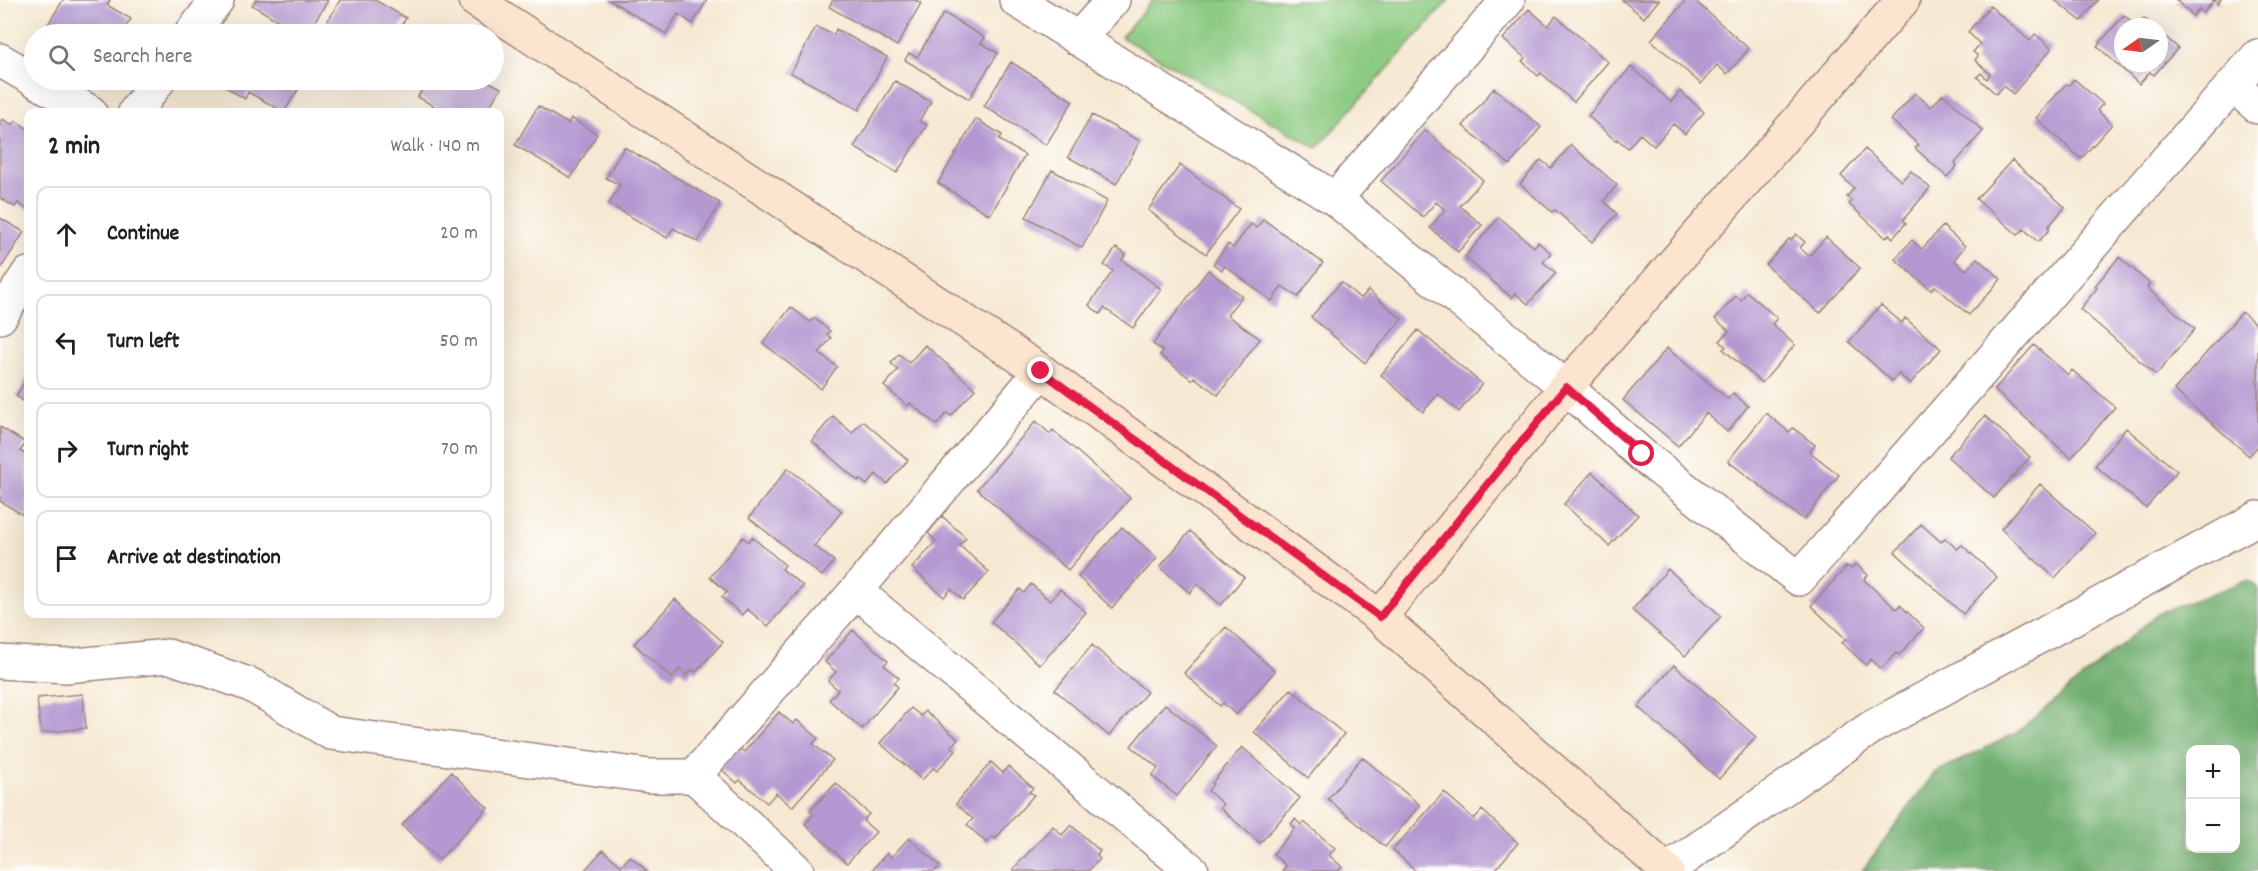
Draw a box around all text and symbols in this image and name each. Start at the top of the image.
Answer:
north arrow [2114,18,2168,72]
search box [24,24,504,90]
icon: search [45,41,78,74]
text: Search here [93,42,192,73]
text: 2 min [48,129,100,166]
text: Walk · 140 m [391,133,480,161]
icon: ahead [50,218,83,251]
text: Continue [107,219,179,250]
text: 20 m [440,220,478,248]
icon: left [50,326,83,359]
text: Turn left [107,327,179,358]
text: 50 m [440,328,478,356]
route end [1027,357,1053,383]
icon: right [50,434,83,467]
text: Turn right [107,435,189,466]
text: 70 m [441,436,478,464]
route start [1628,440,1654,466]
icon: arrive [50,542,83,575]
text: Arrive at destination [107,543,281,574]
map controls [2186,745,2240,853]
button: + [2186,745,2240,799]
button: − [2186,799,2240,853]

